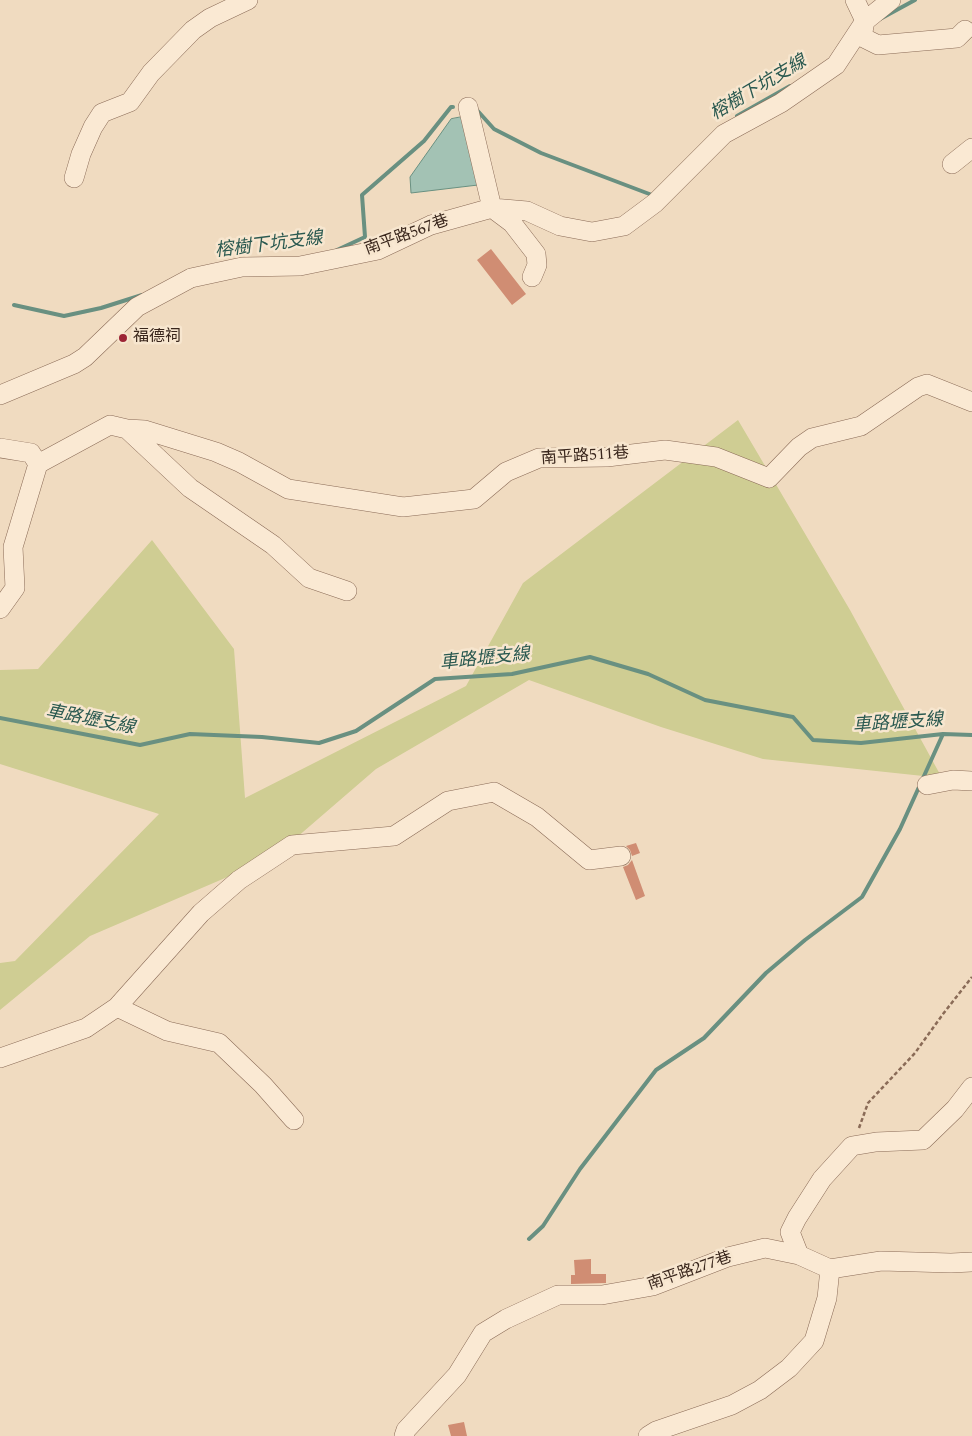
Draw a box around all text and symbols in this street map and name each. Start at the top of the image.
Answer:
water label: 榕樹下坑支線 [707,52,811,126]
street label: 南平路567巷 [362,212,452,260]
water label: 榕樹下坑支線 [214,229,324,263]
place label: 福德祠 [133,328,181,348]
marker: 福德祠 [117,332,129,344]
street label: 南平路511巷 [540,444,630,470]
water label: 車路壢支線 [439,645,531,675]
water label: 車路壢支線 [44,702,136,740]
water label: 車路壢支線 [852,710,944,738]
street label: 南平路277巷 [645,1249,735,1295]

